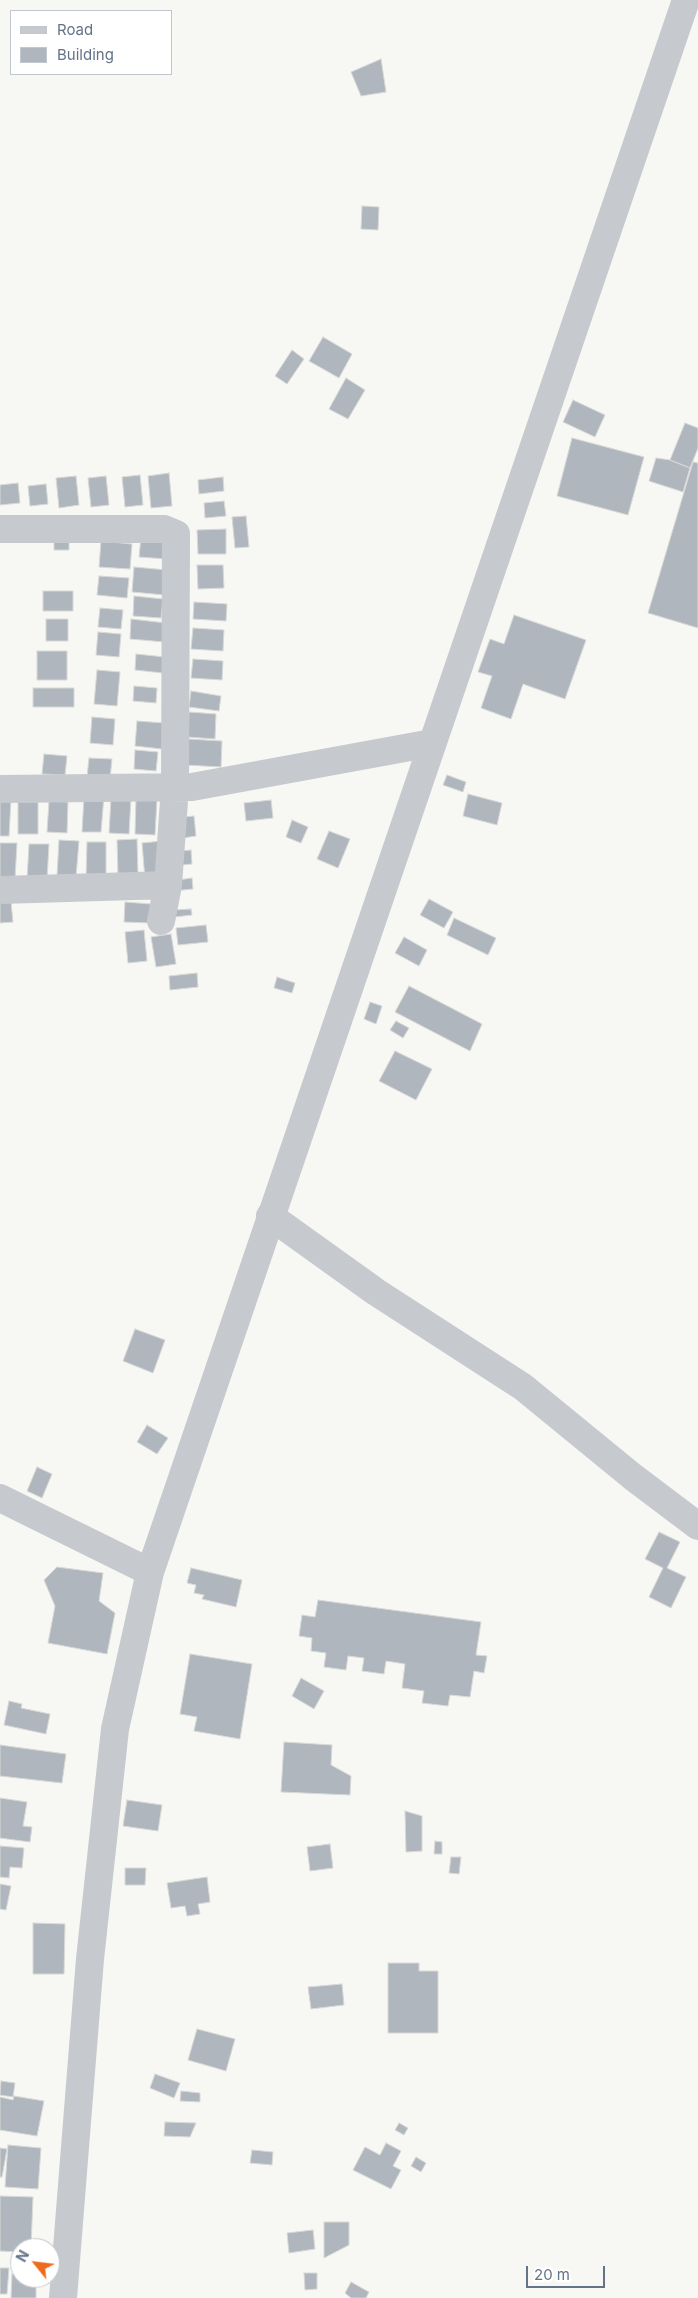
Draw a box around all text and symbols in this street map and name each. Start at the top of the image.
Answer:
legend [10,10,172,75]
text: Road [57,20,93,39]
text: Building [57,45,114,64]
north arrow [10,2238,60,2288]
text: N [12,2247,32,2265]
scale bar [528,2256,607,2288]
text: 20 m [534,2265,570,2284]

